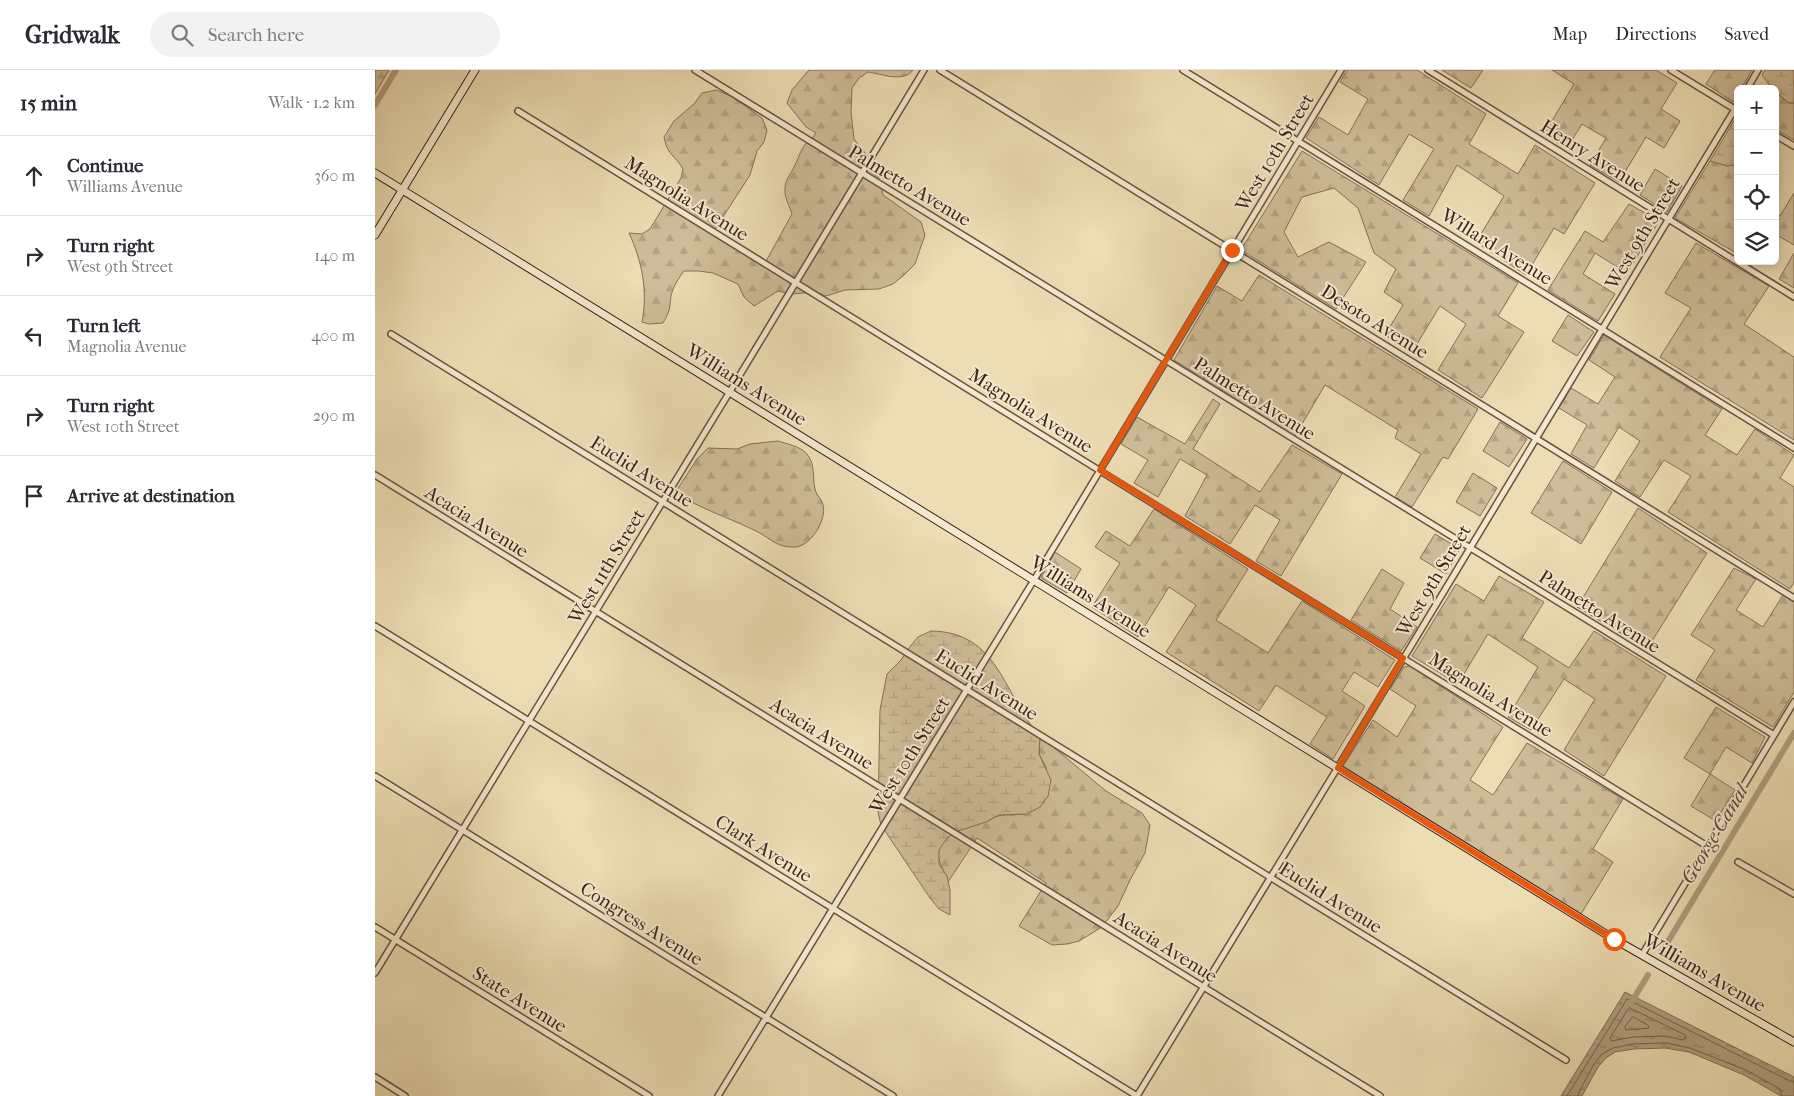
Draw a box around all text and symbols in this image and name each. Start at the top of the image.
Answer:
search box [150,12,500,57]
text: Gridwalk [25,21,120,49]
icon: search [168,21,196,49]
text: Search here [208,24,304,46]
text: Map [1553,24,1587,45]
text: Directions [1615,24,1696,45]
text: Saved [1724,24,1769,45]
map controls [1734,85,1779,265]
button: + [1734,85,1779,130]
street label: West 10th Street [1231,89,1319,216]
text: 15 min [20,91,77,115]
text: Walk · 1.2 km [268,93,355,112]
street label: Henry Avenue [1536,115,1649,197]
button: − [1734,130,1779,175]
street label: Palmetto Avenue [844,141,975,231]
street label: Magnolia Avenue [620,152,752,246]
text: Continue [67,155,143,177]
icon: ahead [20,162,48,190]
text: 360 m [314,166,355,185]
street label: West 9th Street [1600,174,1685,294]
button: locate [1734,175,1779,220]
text: Williams Avenue [67,177,183,196]
street label: Willard Avenue [1436,203,1556,290]
button: layers [1734,220,1779,265]
text: Turn right [67,235,154,257]
route end [1221,239,1244,262]
icon: right [20,242,48,270]
text: 140 m [314,246,355,265]
text: West 9th Street [67,257,173,276]
street label: Desoto Avenue [1317,280,1432,364]
text: Turn left [67,315,141,337]
icon: left [20,322,48,350]
text: 400 m [311,326,355,345]
text: Magnolia Avenue [67,337,186,356]
street label: Williams Avenue [682,339,811,431]
street label: Palmetto Avenue [1190,353,1319,445]
street label: Magnolia Avenue [964,364,1096,458]
text: Turn right [67,395,154,417]
icon: right [20,402,48,430]
text: 290 m [313,406,355,425]
text: West 10th Street [67,417,179,436]
street label: Euclid Avenue [586,432,697,512]
street label: Acacia Avenue [420,481,532,562]
icon: arrive [20,482,48,510]
text: Arrive at destination [67,485,235,507]
street label: West 11th Street [563,505,650,629]
street label: West 9th Street [1391,521,1476,641]
street label: Williams Avenue [1026,551,1155,643]
street label: Palmetto Avenue [1535,566,1664,658]
street label: Euclid Avenue [931,645,1042,725]
street label: Magnolia Avenue [1424,648,1556,742]
street label: Acacia Avenue [765,693,877,774]
street label: West 10th Street [865,693,955,819]
water label: George Canal [1676,779,1754,888]
street label: Clark Avenue [711,810,816,887]
street label: Euclid Avenue [1275,858,1386,938]
street label: Congress Avenue [576,877,707,970]
street label: Acacia Avenue [1109,906,1221,987]
route start [1603,928,1626,951]
street label: Williams Avenue [1639,929,1769,1017]
street label: State Avenue [468,962,571,1038]

